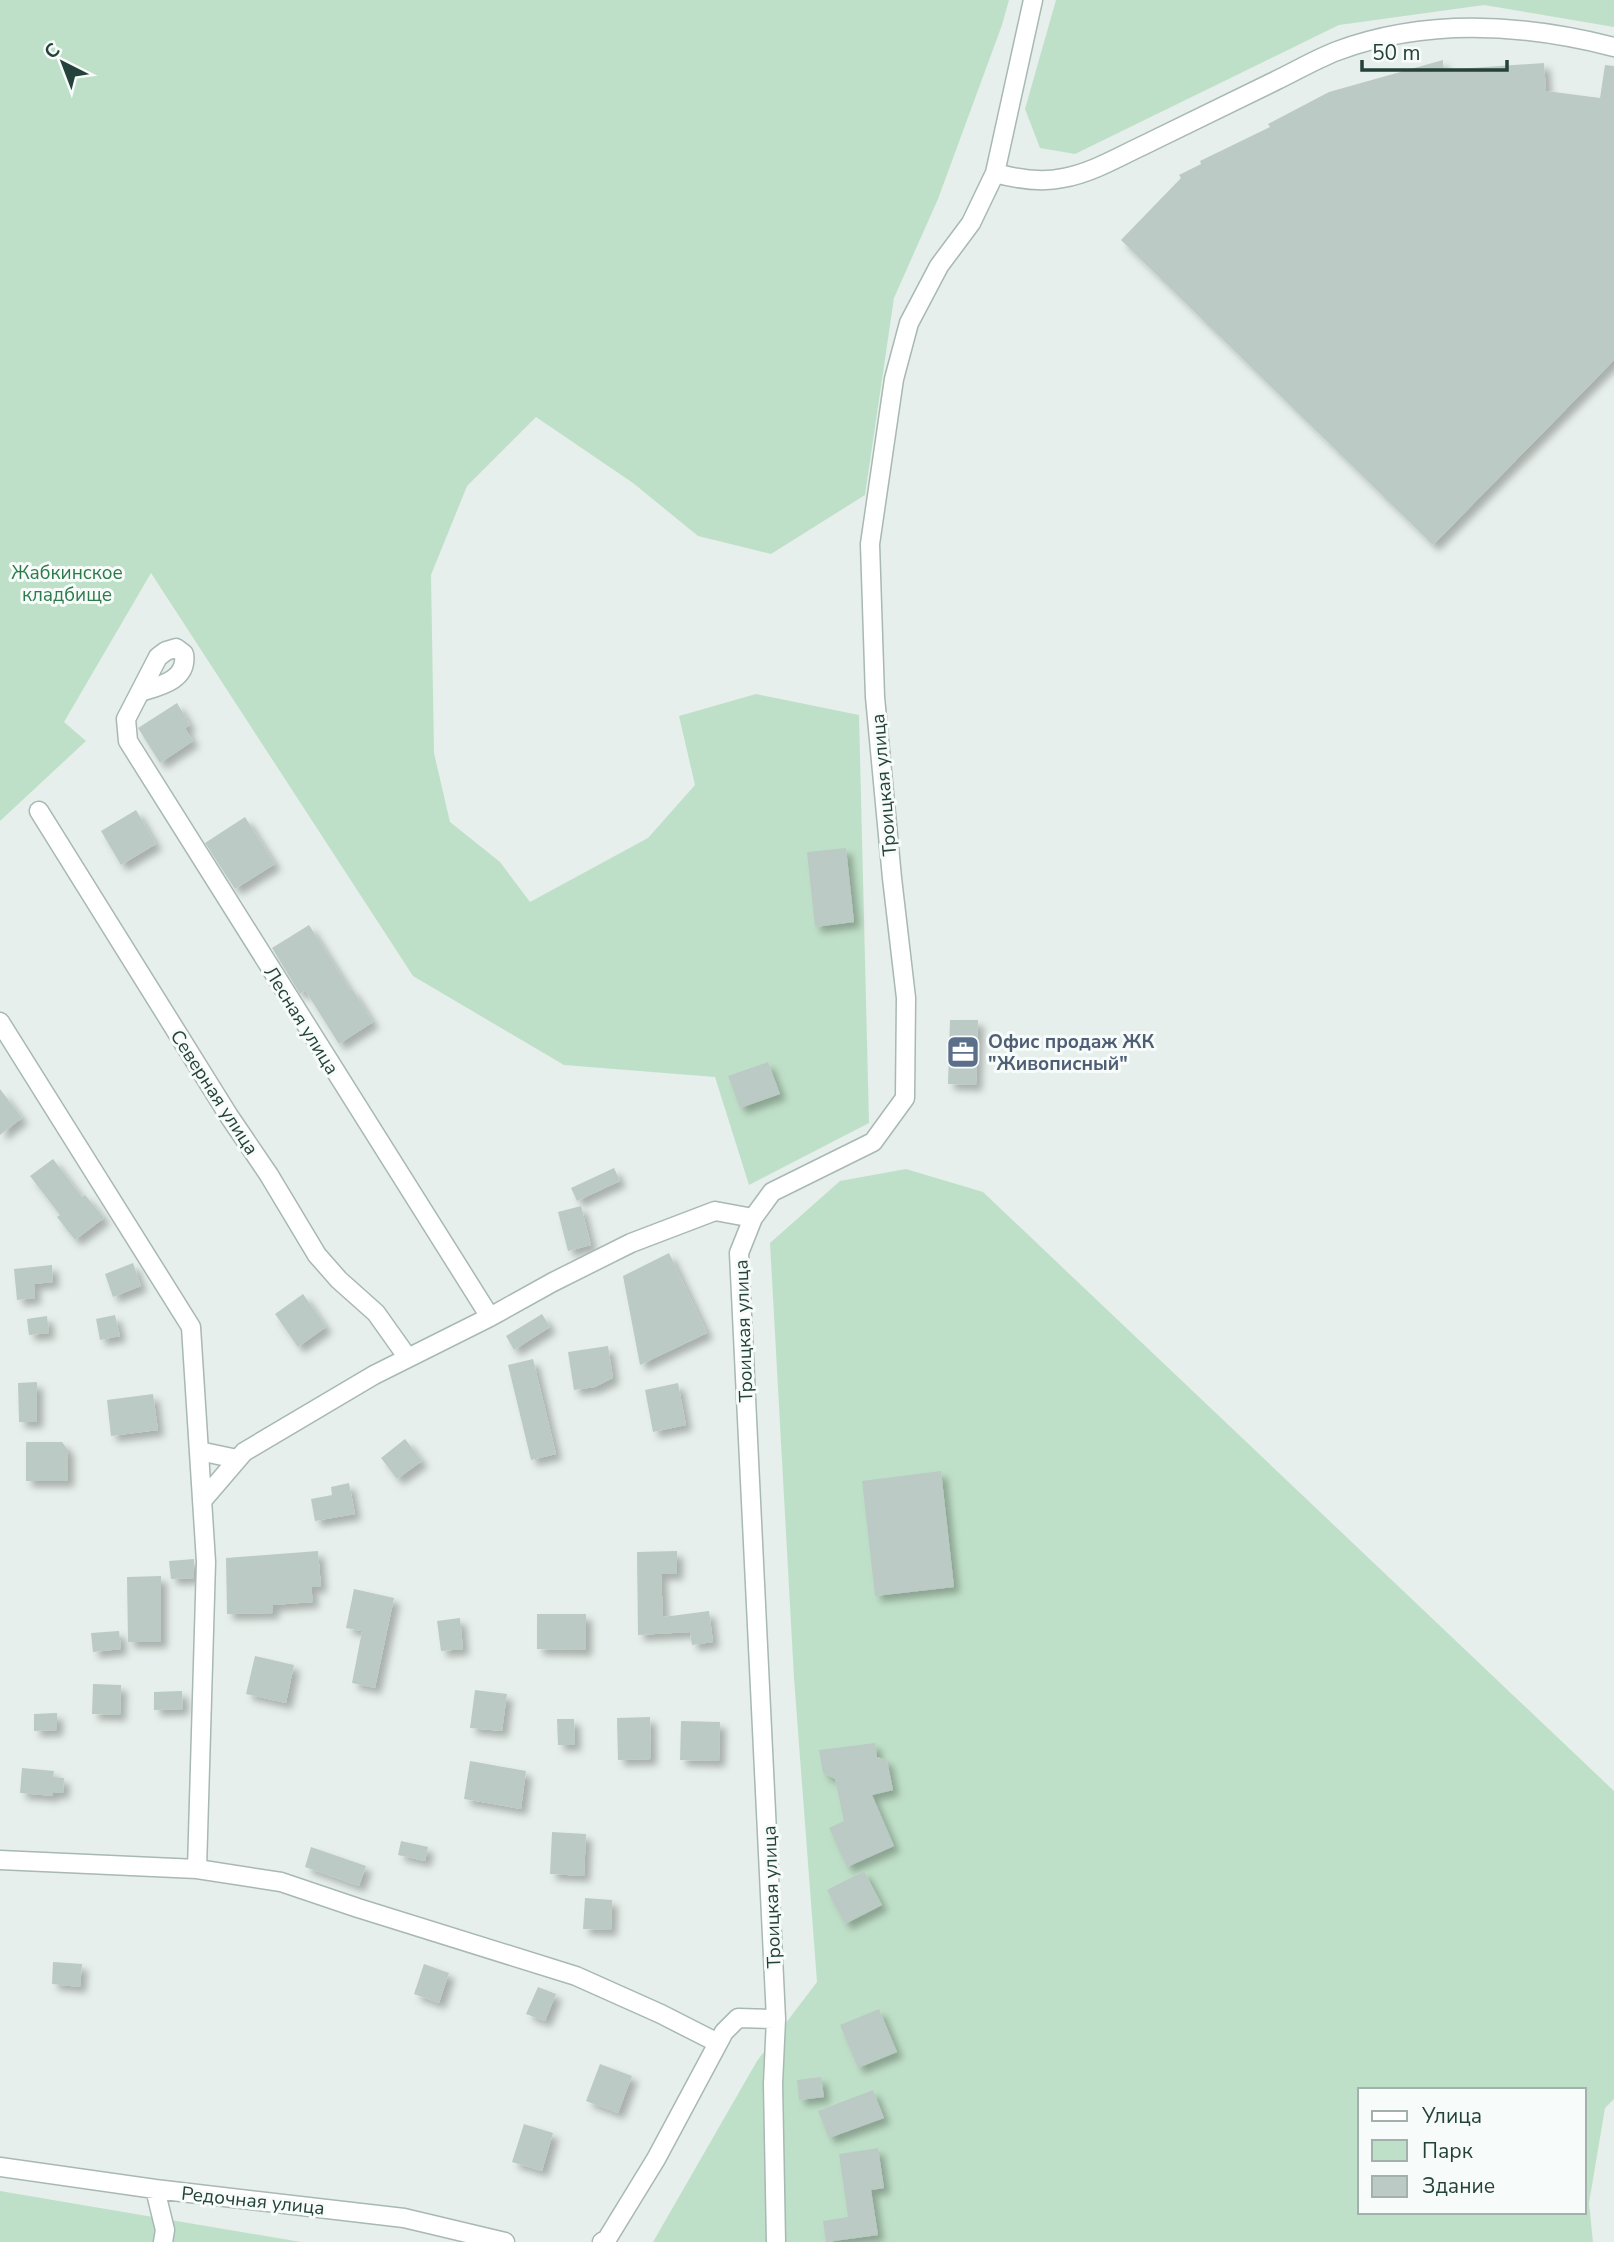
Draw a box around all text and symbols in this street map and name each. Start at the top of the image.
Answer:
north arrow [28,28,98,98]
scale bar [1362,28,1507,72]
text: С [39,37,66,65]
text: 50 m [1372,39,1421,67]
park label: Жабкинское кладбище [11,560,123,608]
street label: Троицкая улица [865,713,903,857]
street label: Лесная улица [258,962,345,1080]
street label: Северная улица [164,1025,264,1160]
place label: Офис продаж ЖК "Живописный" [988,1029,1155,1077]
office icon: Офис продаж ЖК "Живописный" [944,1033,982,1071]
street label: Троицкая улица [729,1259,759,1403]
street label: Троицкая улица [757,1825,787,1969]
legend [1358,2088,1586,2214]
text: Улица [1421,2102,1482,2130]
text: Парк [1422,2137,1474,2165]
text: Здание [1422,2172,1495,2200]
street label: Редочная улица [180,2181,326,2221]

